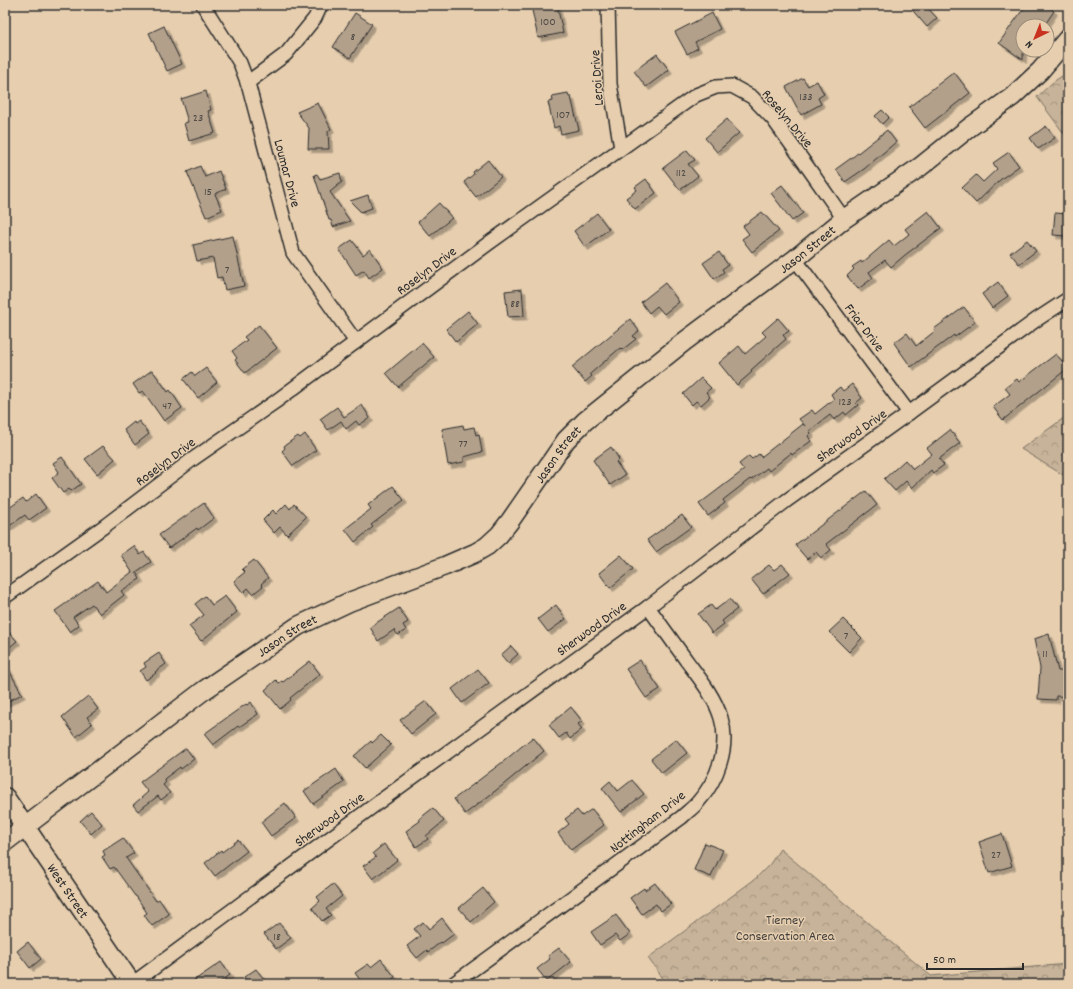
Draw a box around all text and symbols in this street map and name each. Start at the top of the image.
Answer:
house number: 100 [540,14,556,31]
north arrow [1015,18,1055,58]
house number: 8 [351,29,356,46]
text: N [1022,36,1037,52]
street label: Leroi Drive [586,49,610,107]
street label: Roselyn Drive [756,86,817,153]
house number: 133 [799,89,813,106]
house number: 107 [556,107,570,124]
house number: 23 [193,110,203,127]
street label: Loumar Drive [267,137,305,210]
house number: 112 [676,165,686,182]
house number: 15 [204,184,212,201]
street label: Jason Street [776,221,841,279]
street label: Roselyn Drive [393,242,461,301]
house number: 7 [225,262,230,279]
house number: 88 [510,296,520,313]
street label: Friar Drive [839,300,888,357]
house number: 123 [838,394,852,411]
house number: 47 [162,398,172,415]
street label: Sherwood Drive [813,405,892,468]
street label: Jason Street [531,422,587,488]
street label: Roselyn Drive [132,433,200,492]
house number: 77 [458,436,468,453]
street label: Sherwood Drive [553,597,631,662]
street label: Jason Street [254,610,321,663]
house number: 7 [844,628,849,645]
house number: 11 [1042,646,1048,663]
street label: Nottingham Drive [606,787,690,859]
street label: Sherwood Drive [291,788,369,853]
house number: 27 [991,847,1001,864]
street label: West Street [41,860,93,923]
park label: Tierney Conservation Area [736,911,835,947]
house number: 18 [273,929,281,946]
scale bar [927,945,1023,971]
text: 50 m [933,952,956,969]

